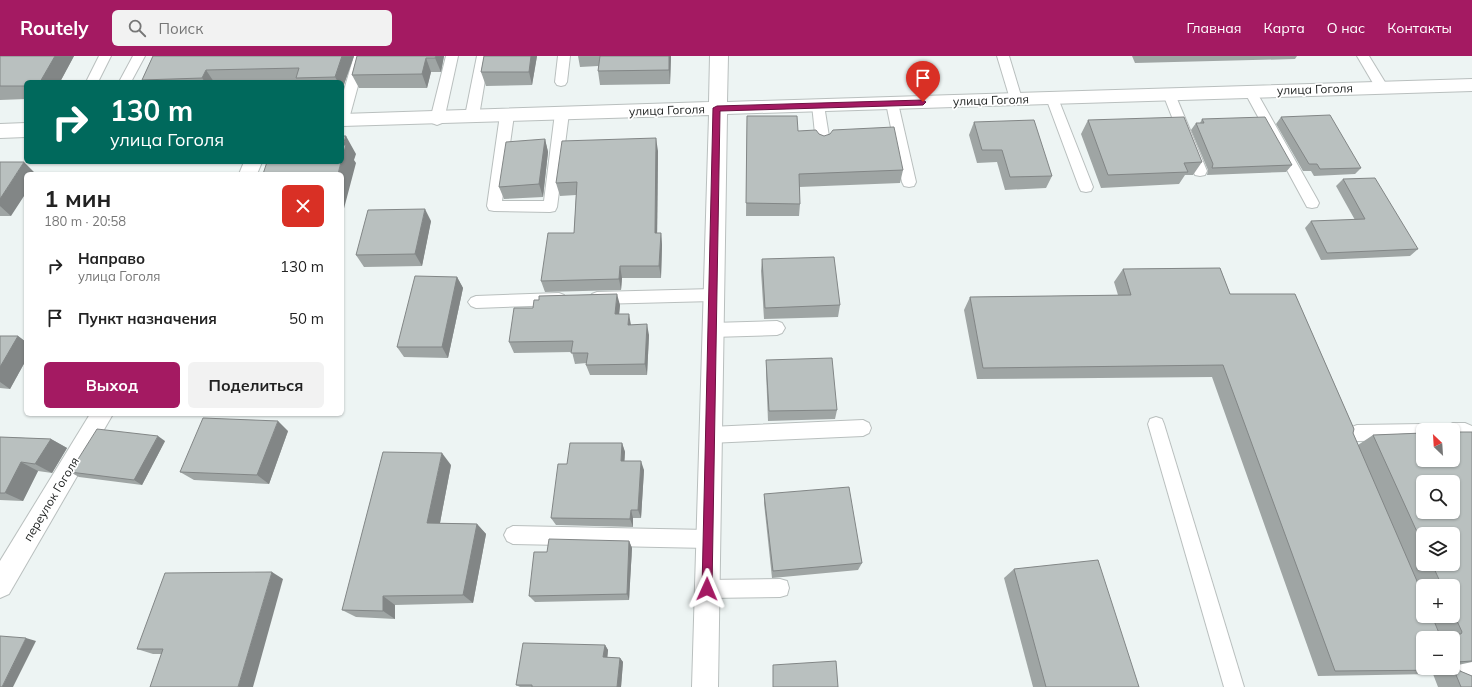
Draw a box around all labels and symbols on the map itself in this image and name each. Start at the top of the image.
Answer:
pin [906,61,940,102]
street label: улица Гоголя [1277,80,1353,98]
street label: улица Гоголя [953,91,1029,109]
street label: улица Гоголя [629,101,705,119]
north arrow [1416,423,1460,467]
street label: переулок Гоголя [20,454,82,544]
position arrow [686,568,728,610]

